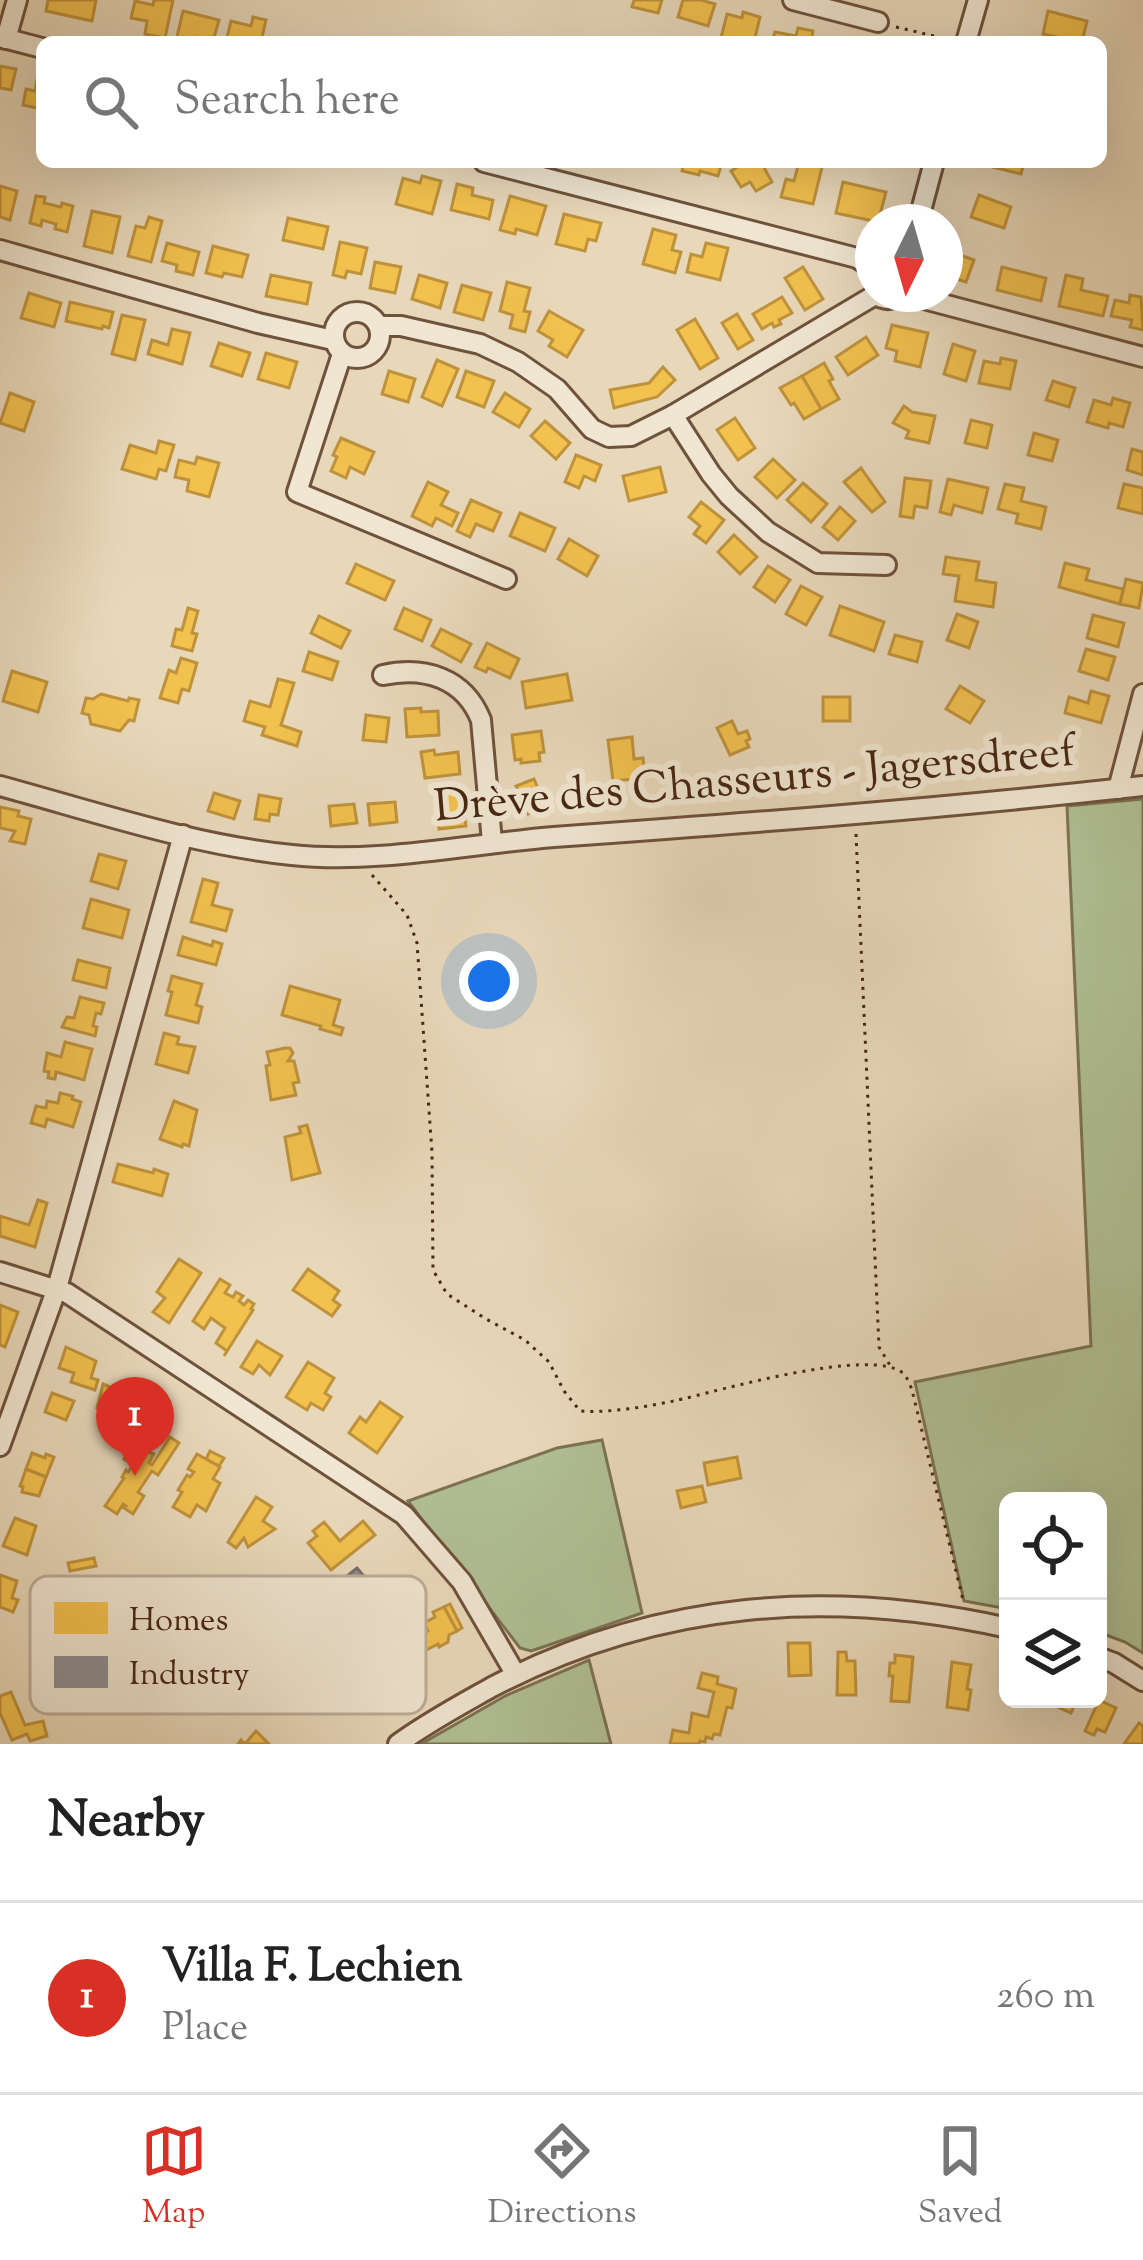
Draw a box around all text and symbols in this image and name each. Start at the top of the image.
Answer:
search box [36,36,1107,168]
icon: search [78,69,144,135]
text: Search here [174,70,400,135]
north arrow [855,204,963,312]
street label: Drève des Chasseurs - Jagersdreef [432,721,1081,842]
your location [459,951,519,1011]
pin: 1 [96,1377,174,1476]
map controls [999,1492,1107,1708]
button: locate [999,1492,1107,1600]
legend [30,1576,426,1714]
text: Homes [129,1598,228,1646]
button: layers [999,1600,1107,1708]
text: Industry [129,1652,249,1700]
text: Nearby [48,1786,205,1859]
text: Villa F. Lechien [162,1937,463,2002]
text: 1 [80,1970,94,2026]
text: 260 m [996,1970,1095,2026]
text: Place [162,2002,248,2058]
tab: Map [141,2118,207,2238]
tab: Directions [488,2118,637,2238]
tab: Saved [918,2118,1002,2238]

